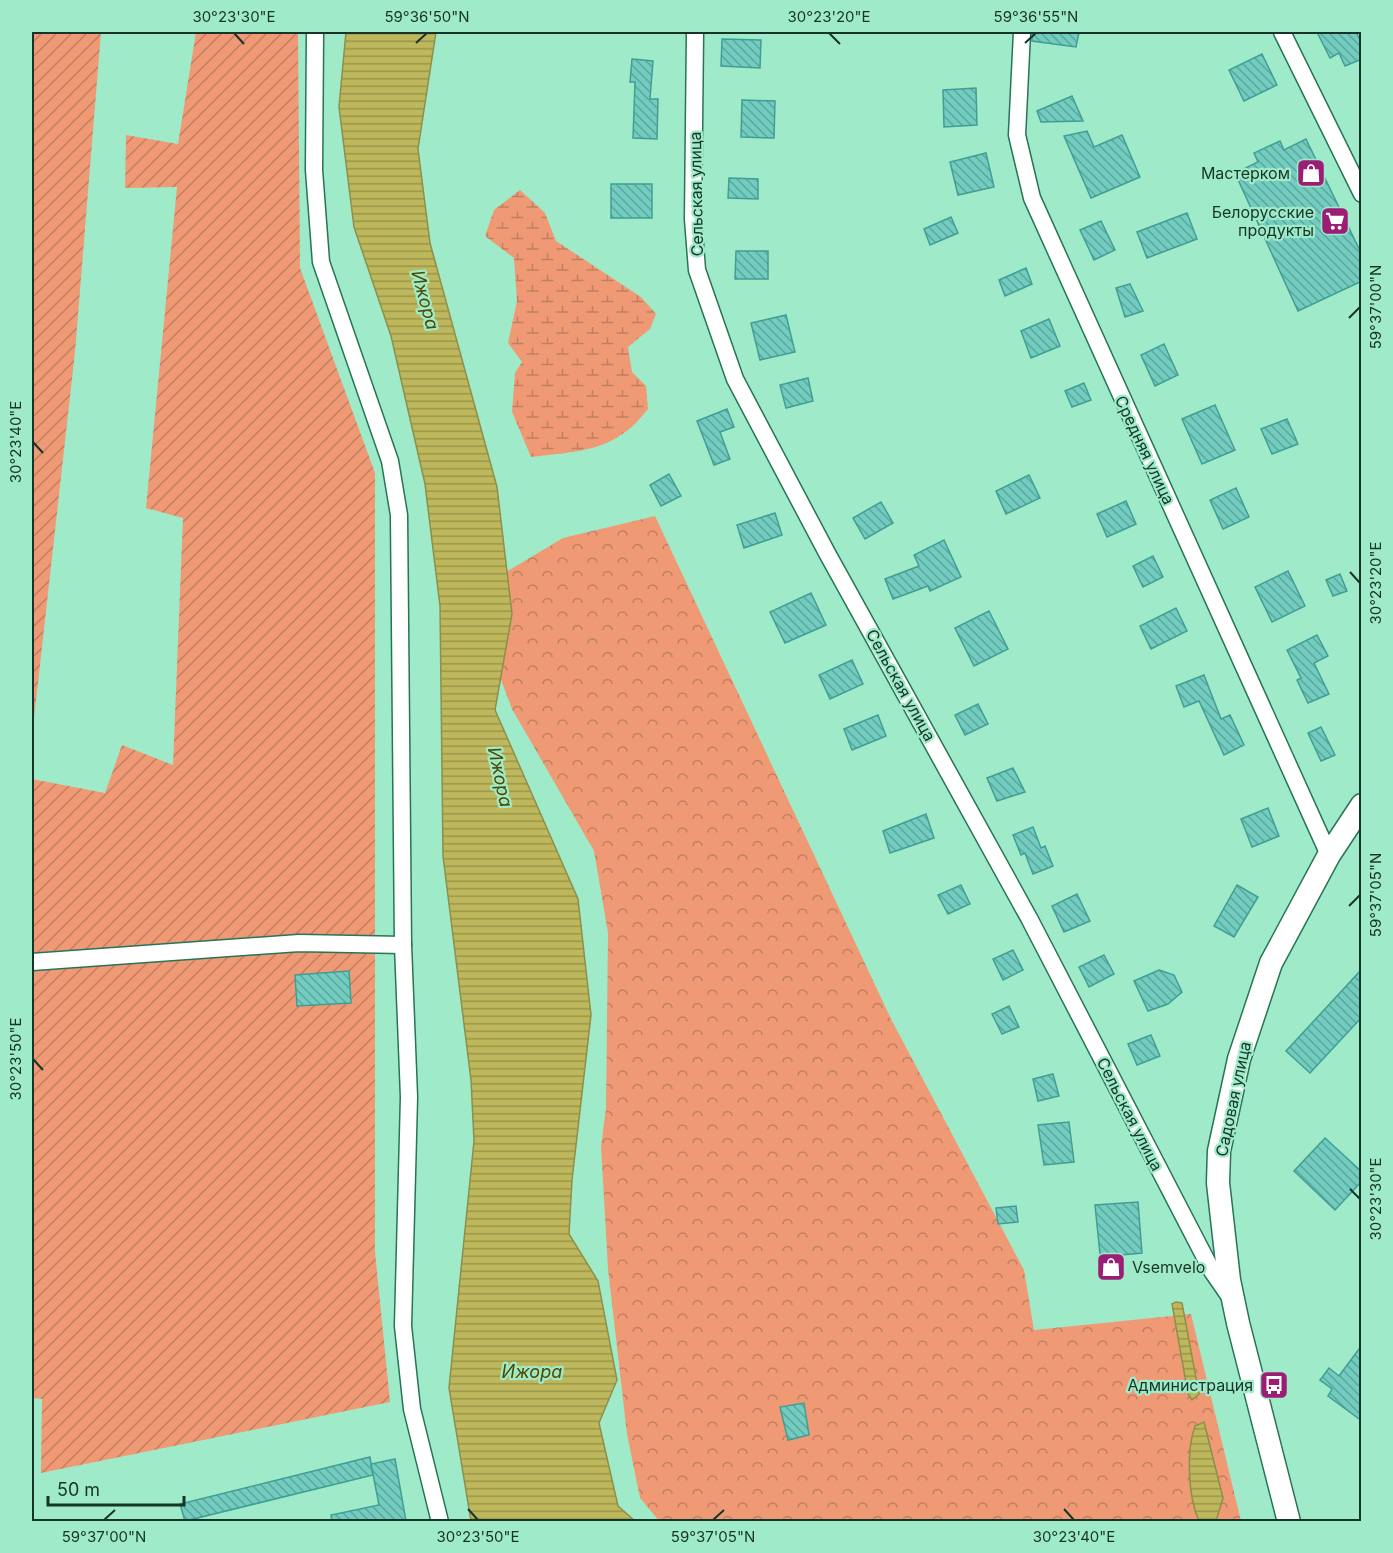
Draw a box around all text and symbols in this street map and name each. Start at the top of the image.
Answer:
text: 30°23'30"E [192,7,276,26]
text: 59°36'50"N [384,7,470,26]
text: 30°23'20"E [787,7,871,26]
text: 59°36'55"N [994,7,1078,26]
street label: Сельская улица [685,131,707,257]
shop icon: Мастерком [1295,157,1327,189]
place label: Мастерком [1201,163,1290,183]
place label: Белорусские продукты [1212,202,1314,240]
supermarket icon: Белорусские продукты [1319,205,1351,237]
text: 59°37'00"N [1366,265,1385,349]
water label: Ижора [407,268,443,332]
street label: Средняя улица [1111,392,1179,508]
text: 30°23'40"E [6,401,25,483]
text: 30°23'20"E [1366,541,1385,625]
street label: Сельская улица [862,626,940,744]
water label: Ижора [484,745,517,809]
text: 59°37'05"N [1366,853,1385,937]
text: 30°23'50"E [6,1017,25,1101]
street label: Садовая улица [1211,1040,1255,1158]
street label: Сельская улица [1093,1054,1167,1174]
text: 30°23'30"E [1366,1157,1385,1241]
shop icon: Vsemvelo [1095,1251,1127,1283]
place label: Vsemvelo [1132,1257,1205,1277]
water label: Ижора [502,1361,562,1382]
bus stop icon: Администрация [1258,1369,1290,1401]
place label: Администрация [1128,1375,1253,1395]
scale bar [48,1469,184,1507]
text: 50 m [57,1479,100,1500]
text: 59°37'00"N [62,1527,146,1546]
text: 30°23'50"E [436,1527,520,1546]
text: 59°37'05"N [671,1527,755,1546]
text: 30°23'40"E [1033,1527,1115,1546]

